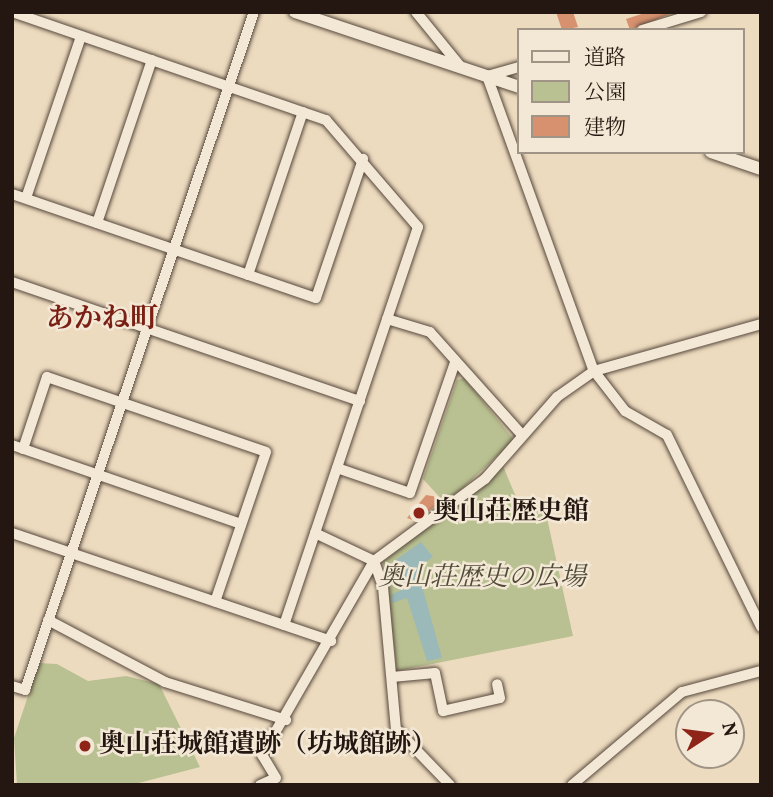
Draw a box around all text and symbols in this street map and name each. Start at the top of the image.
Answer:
legend [518,28,745,154]
text: 道路 [584,44,626,73]
text: 公園 [584,79,626,108]
text: 建物 [584,114,626,143]
district label: あかね町 [46,303,158,337]
place label: 奥山荘歴史館 [433,497,589,529]
marker: 奥山荘歴史館 [411,505,427,521]
park label: 奥山荘歴史の広場 [378,563,586,595]
north arrow [675,699,745,769]
text: N [714,720,743,739]
place label: 奥山荘城館遺跡（坊城館跡） [99,730,437,762]
marker: 奥山荘城館遺跡（坊城館跡） [77,738,93,754]

